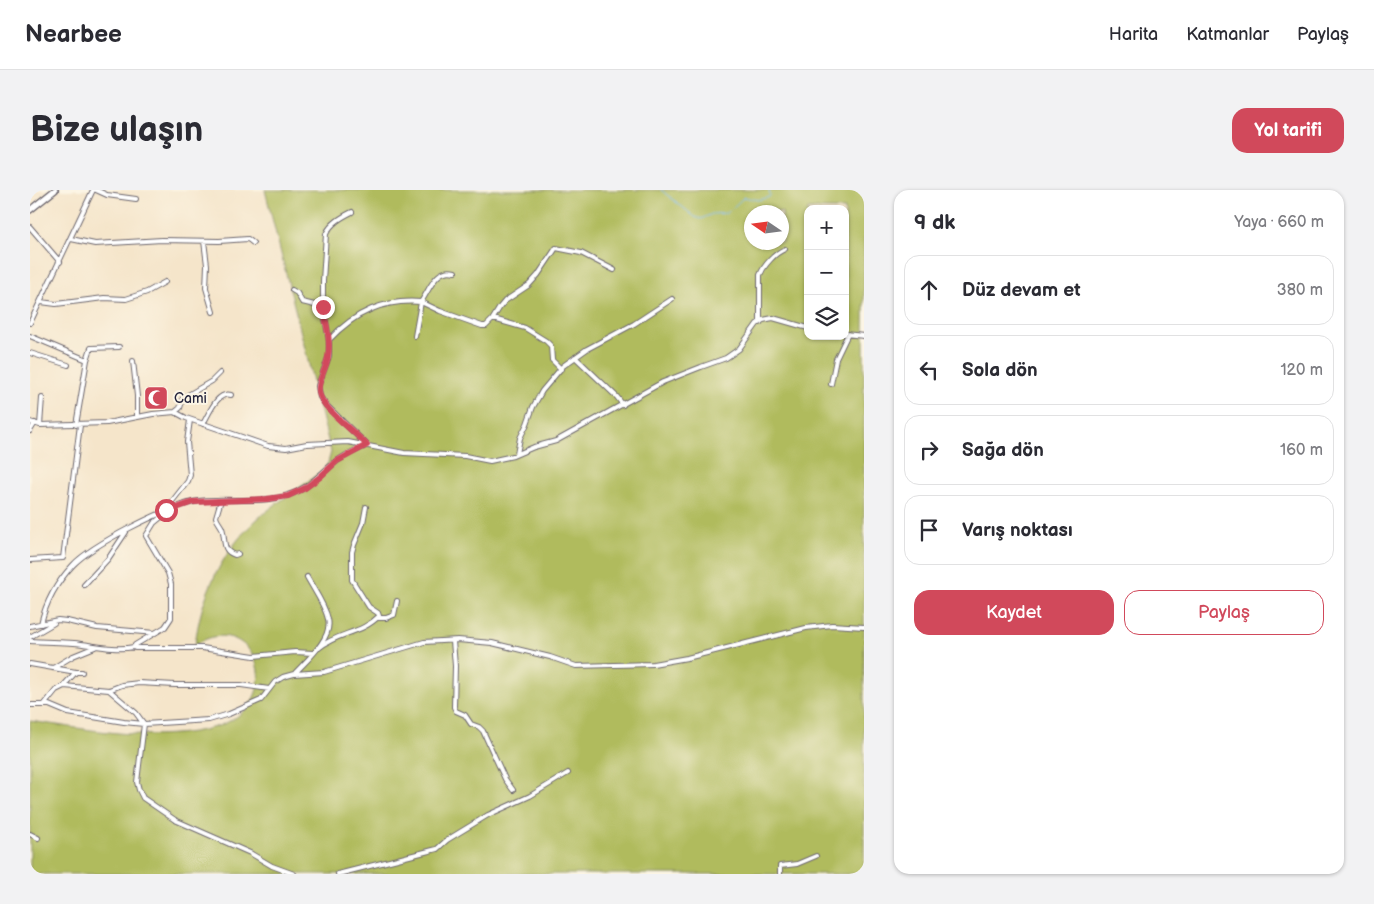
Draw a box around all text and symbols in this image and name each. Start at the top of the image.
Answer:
text: Nearbee [25,20,122,49]
text: Harita [1109,24,1158,45]
text: Katmanlar [1186,24,1269,45]
text: Paylaş [1297,24,1349,45]
button: Yol tarifi [1232,108,1344,153]
text: Bize ulaşın [30,109,203,152]
north arrow [744,205,789,250]
map controls [804,205,849,340]
button: + [804,205,849,250]
text: 9 dk [914,210,955,235]
text: Yaya · 660 m [1234,213,1324,232]
button: − [804,250,849,295]
icon: ahead [915,276,943,304]
text: Düz devam et [962,279,1081,302]
text: 380 m [1277,281,1323,300]
button: layers [804,295,849,340]
route end [312,296,335,319]
icon: left [915,356,943,384]
text: Sola dön [962,359,1038,382]
text: 120 m [1280,361,1323,380]
mosque icon: Cami [143,385,169,411]
place label: Cami [174,390,207,407]
icon: right [915,436,943,464]
text: Sağa dön [962,439,1044,462]
text: 160 m [1280,441,1323,460]
route start [155,499,178,522]
icon: arrive [915,516,943,544]
text: Varış noktası [962,519,1073,542]
button: Kaydet [914,590,1114,635]
button: Paylaş [1124,590,1324,635]

